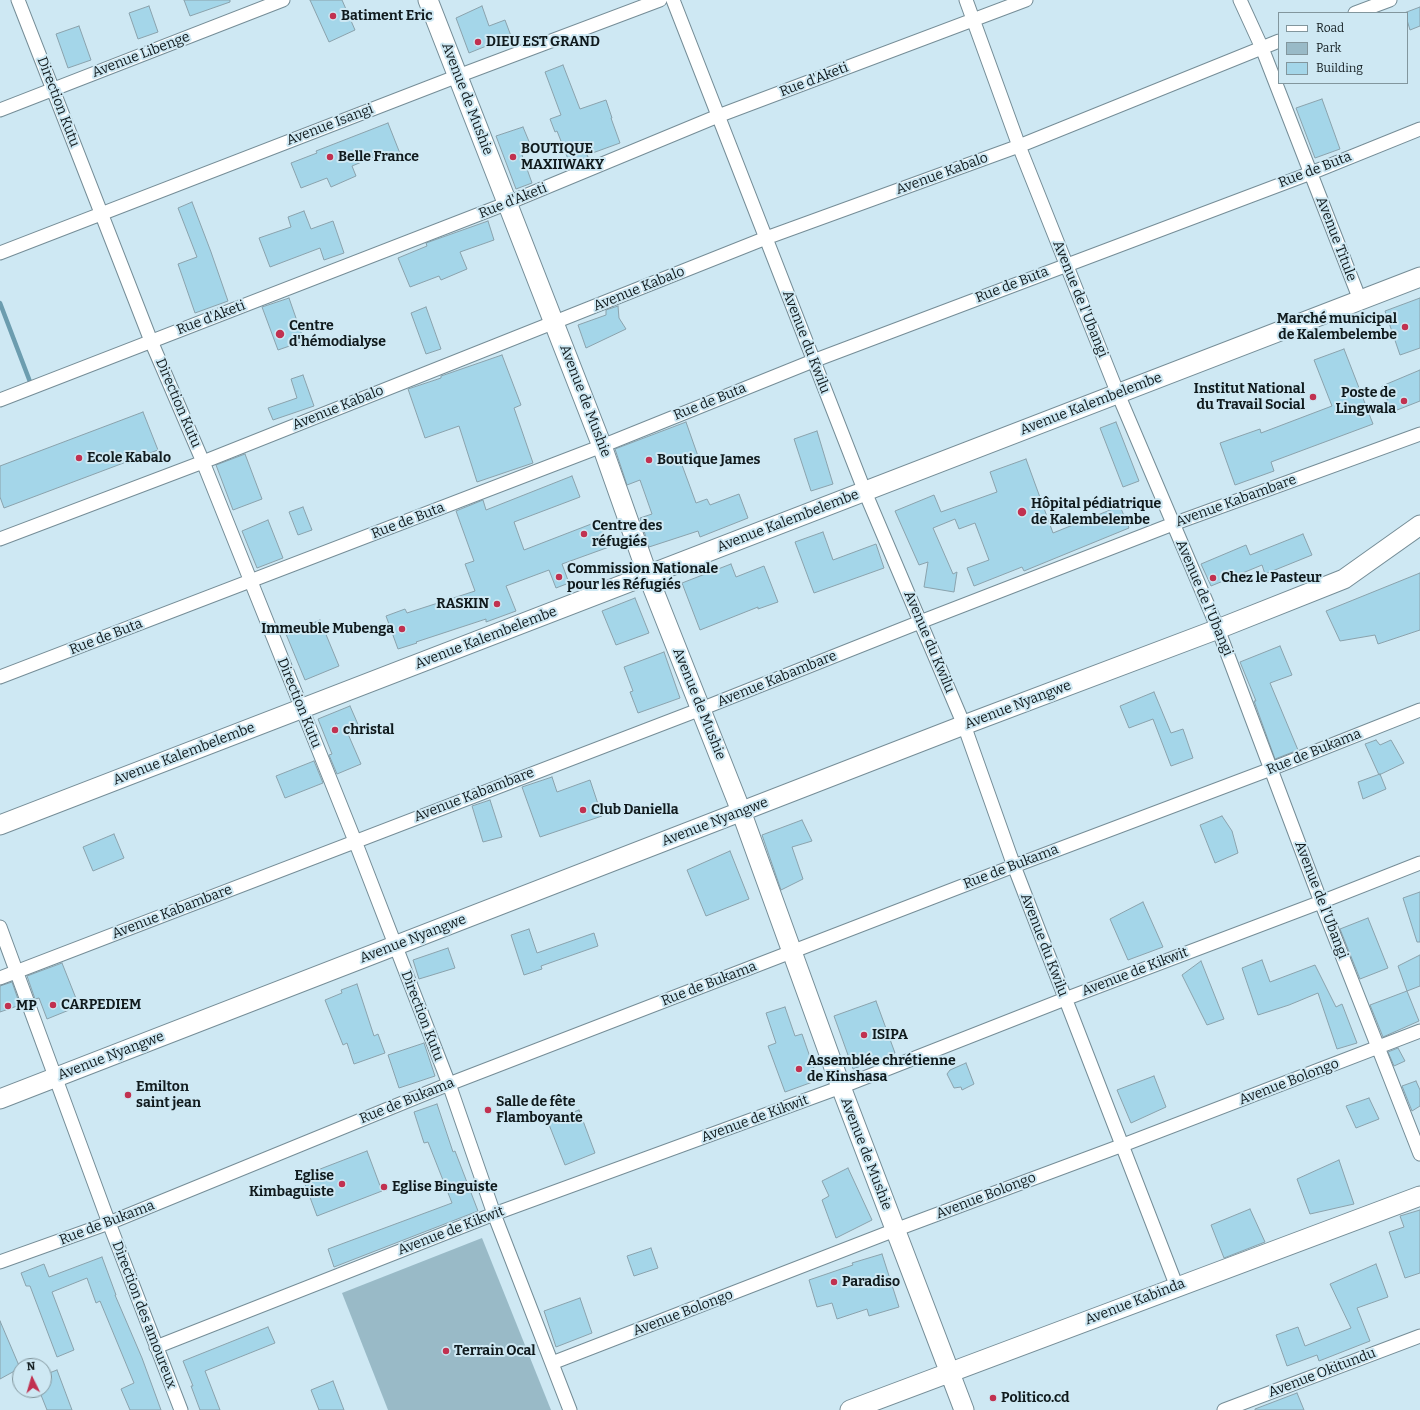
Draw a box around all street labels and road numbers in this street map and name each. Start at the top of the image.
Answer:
street label: Avenue Libenge [90,29,192,81]
street label: Avenue de Mushie [438,40,496,158]
street label: Direction Kutu [33,54,83,150]
street label: Rue d'Aketi [777,59,851,101]
street label: Avenue Isangi [284,101,376,149]
street label: Rue de Buta [1276,148,1354,192]
street label: Avenue Kabalo [894,150,990,198]
street label: Rue d'Aketi [476,180,550,222]
street label: Avenue Titule [1312,194,1360,284]
street label: Avenue de l'Ubangi [1049,238,1111,360]
street label: Avenue Kabalo [591,263,687,315]
street label: Rue de Buta [973,263,1051,307]
street label: Avenue du Kwilu [779,288,833,396]
street label: Rue d'Aketi [174,297,248,339]
street label: Avenue de Mushie [556,342,614,460]
street label: Direction Kutu [152,356,204,450]
street label: Avenue Kalembelembe [1018,369,1164,439]
street label: Rue de Buta [671,380,749,424]
street label: Avenue Kabalo [290,382,386,434]
street label: Avenue Kabambare [1173,471,1299,531]
street label: Avenue Kalembelembe [715,486,861,556]
street label: Rue de Buta [369,499,447,543]
street label: Avenue de l'Ubangi [1172,537,1236,659]
street label: Avenue du Kwilu [900,588,958,696]
street label: Avenue Kalembelembe [413,603,559,673]
street label: Rue de Buta [67,615,145,659]
street label: Avenue de Mushie [669,646,729,762]
street label: Avenue Kabambare [715,647,839,711]
street label: Direction Kutu [273,656,325,750]
street label: Avenue Nyangwe [962,677,1074,733]
street label: Avenue Kalembelembe [111,719,257,789]
street label: Rue de Bukama [1264,725,1364,779]
street label: Avenue Kabambare [412,764,536,826]
street label: Avenue Nyangwe [659,794,771,850]
street label: Avenue de l'Ubangi [1291,839,1351,961]
street label: Rue de Bukama [961,841,1061,893]
street label: Avenue Kabambare [110,881,234,943]
street label: Avenue du Kwilu [1017,891,1071,999]
street label: Avenue Nyangwe [357,911,469,967]
street label: Avenue de Kikwit [1079,944,1191,1000]
street label: Rue de Bukama [659,958,759,1010]
street label: Direction Kutu [397,968,447,1064]
street label: Avenue Nyangwe [55,1028,167,1084]
street label: Avenue Bolongo [1237,1055,1341,1109]
street label: Rue de Bukama [357,1074,457,1128]
street label: Avenue de Kikwit [699,1092,811,1146]
street label: Avenue de Mushie [837,1095,895,1213]
street label: Avenue Bolongo [934,1169,1038,1223]
street label: Rue de Bukama [57,1197,157,1249]
street label: Avenue de Kikwit [395,1203,507,1259]
street label: Direction des amoureux [108,1239,180,1391]
street label: Avenue Kabinda [1083,1275,1187,1329]
street label: Avenue Bolongo [631,1286,735,1340]
street label: Avenue Okitundu [1266,1345,1378,1401]

